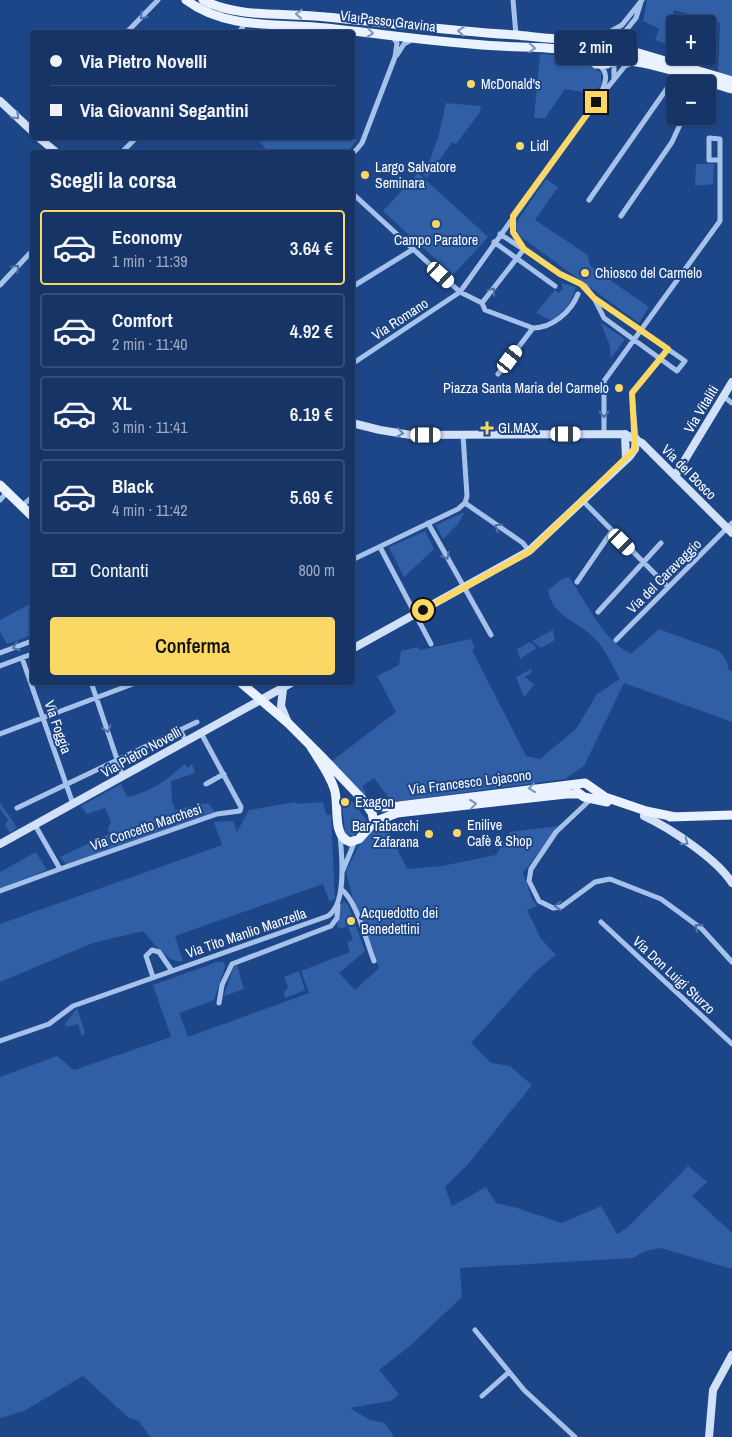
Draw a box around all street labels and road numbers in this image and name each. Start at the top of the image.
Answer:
street label: Via Passo Gravina [339,6,437,36]
street label: Via Romano [368,294,432,344]
street label: Via Vitaliti [680,382,722,436]
street label: Via del Bosco [658,441,720,503]
street label: Via del Caravaggio [623,535,705,617]
street label: Via Foggia [40,698,76,757]
street label: Via Pietro Novelli [98,723,184,781]
street label: Via Francesco Lojacono [408,766,532,798]
street label: Via Concetto Marchesi [88,800,204,854]
street label: Via Tito Manlio Manzella [183,904,309,962]
street label: Via Don Luigi Sturzo [629,932,719,1018]

